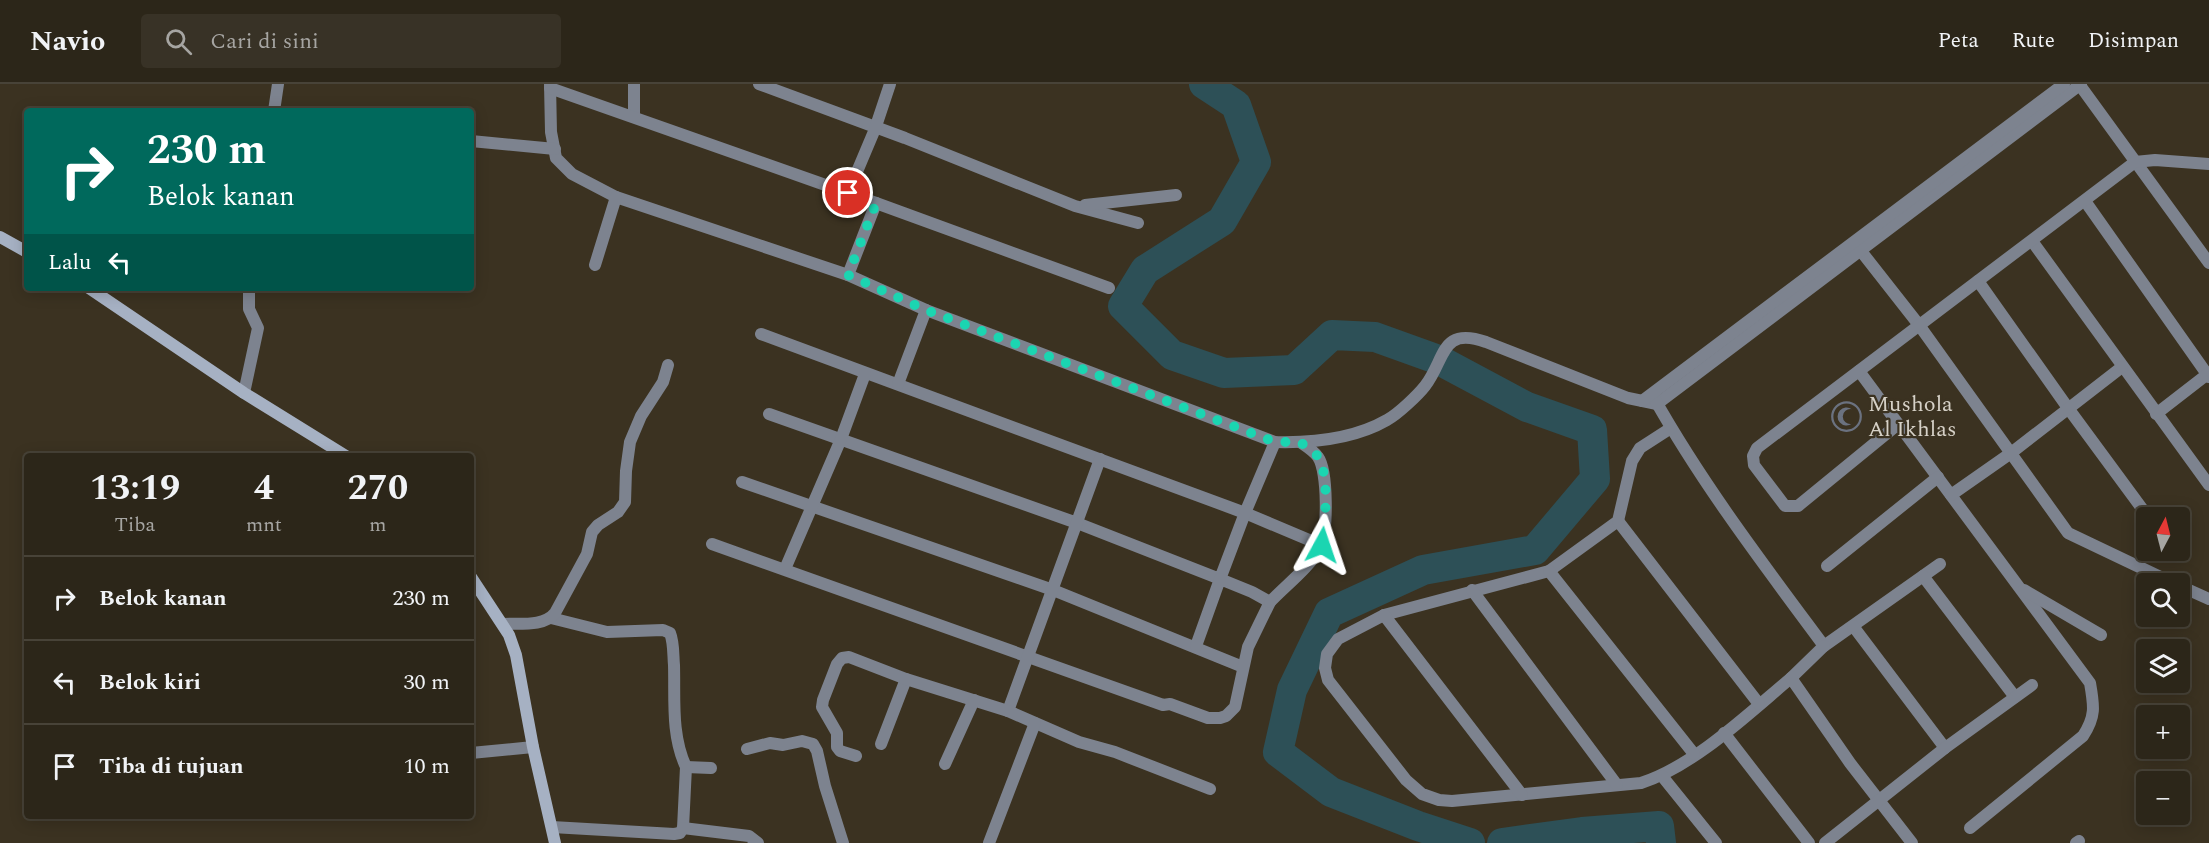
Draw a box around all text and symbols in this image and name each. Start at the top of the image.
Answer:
search box [141,14,561,68]
text: Navio [30,20,105,63]
icon: search [162,25,195,58]
text: Cari di sini [210,25,319,58]
text: Peta [1938,25,1979,57]
text: Rute [2012,25,2055,57]
text: Disimpan [2088,25,2179,57]
text: 230 m [147,119,266,182]
icon: right [48,132,126,210]
pin [822,167,873,218]
text: Belok kanan [147,176,295,218]
icon: arrive [831,176,864,209]
text: Lalu [48,246,91,279]
icon: left [103,246,136,279]
place label: Mushola Al Ikhlas [1868,388,1956,446]
mosque icon: Mushola Al Ikhlas [1831,400,1863,432]
text: 13:19 [90,461,180,516]
text: 4 [254,461,274,516]
text: 270 [348,461,408,516]
north arrow [2136,507,2190,561]
map controls [2136,507,2190,825]
text: Tiba [115,510,155,540]
text: mnt [246,510,282,540]
text: m [369,510,387,540]
position arrow [1290,513,1354,577]
button: search [2136,573,2190,627]
icon: right [48,582,81,615]
text: Belok kanan [99,582,227,615]
text: 230 m [393,582,450,615]
button: layers [2136,639,2190,693]
icon: left [48,666,81,699]
text: Belok kiri [99,666,201,699]
text: 30 m [404,666,450,699]
button: + [2136,705,2190,759]
icon: arrive [48,750,81,783]
text: Tiba di tujuan [99,750,244,783]
text: 10 m [404,750,450,783]
button: − [2136,771,2190,825]

